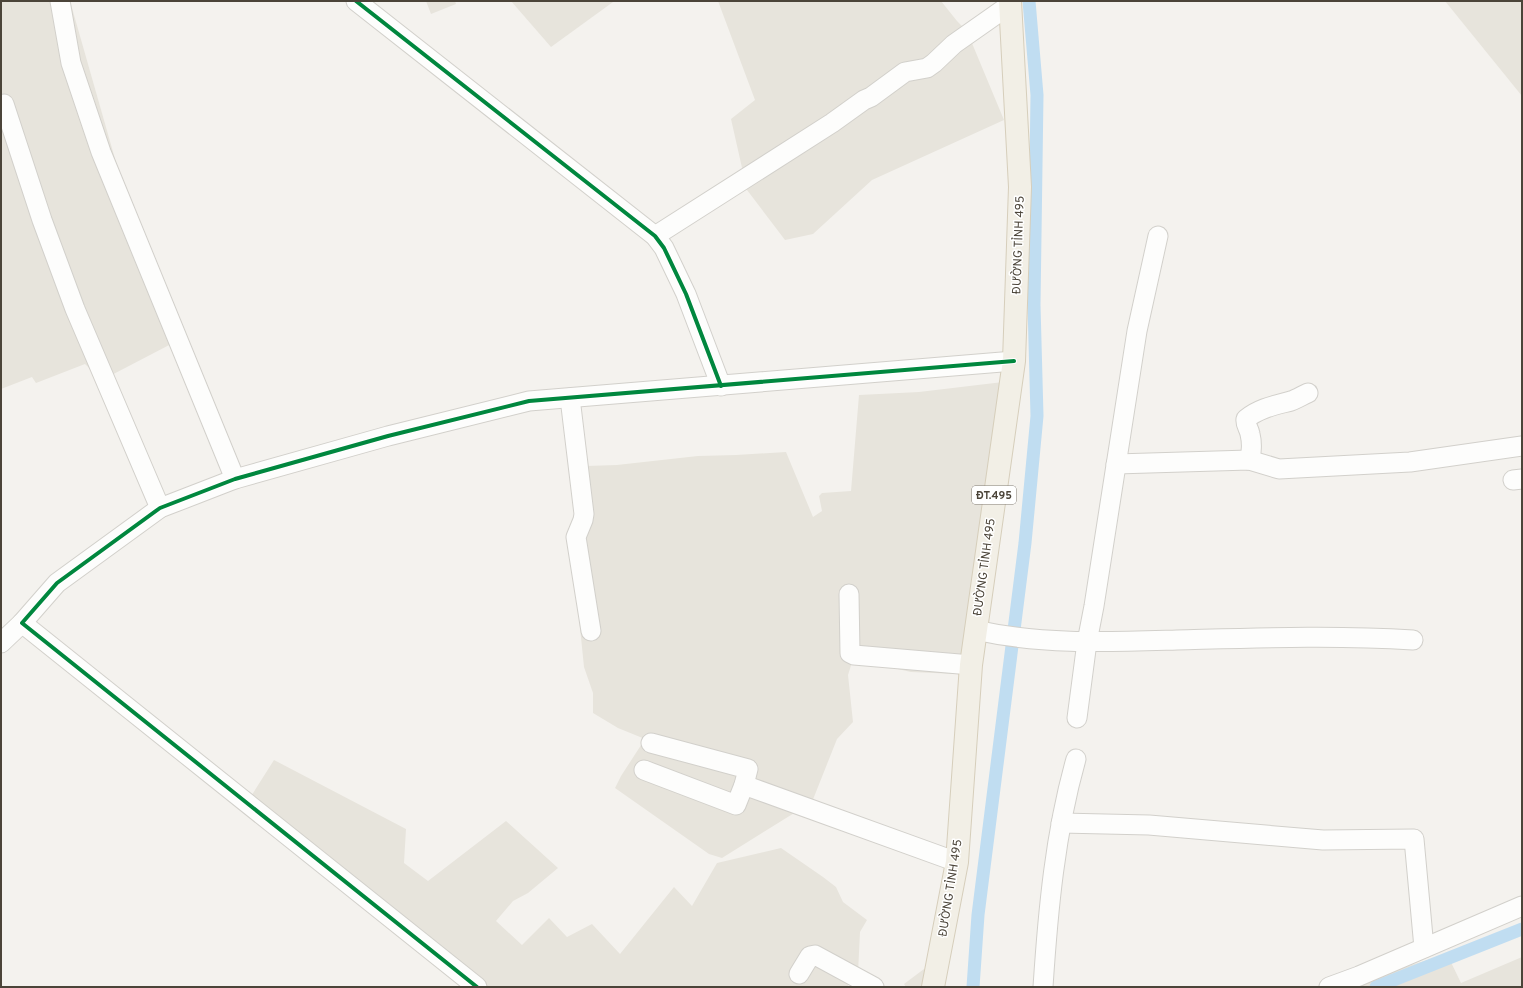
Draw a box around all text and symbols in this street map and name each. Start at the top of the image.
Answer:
street label: ĐƯỜNG TỈNH 495 [1009,195,1029,295]
road number: ĐT.495 [972,486,1016,504]
street label: ĐƯỜNG TỈNH 495 [970,517,1000,617]
street label: ĐƯỜNG TỈNH 495 [935,838,967,938]

